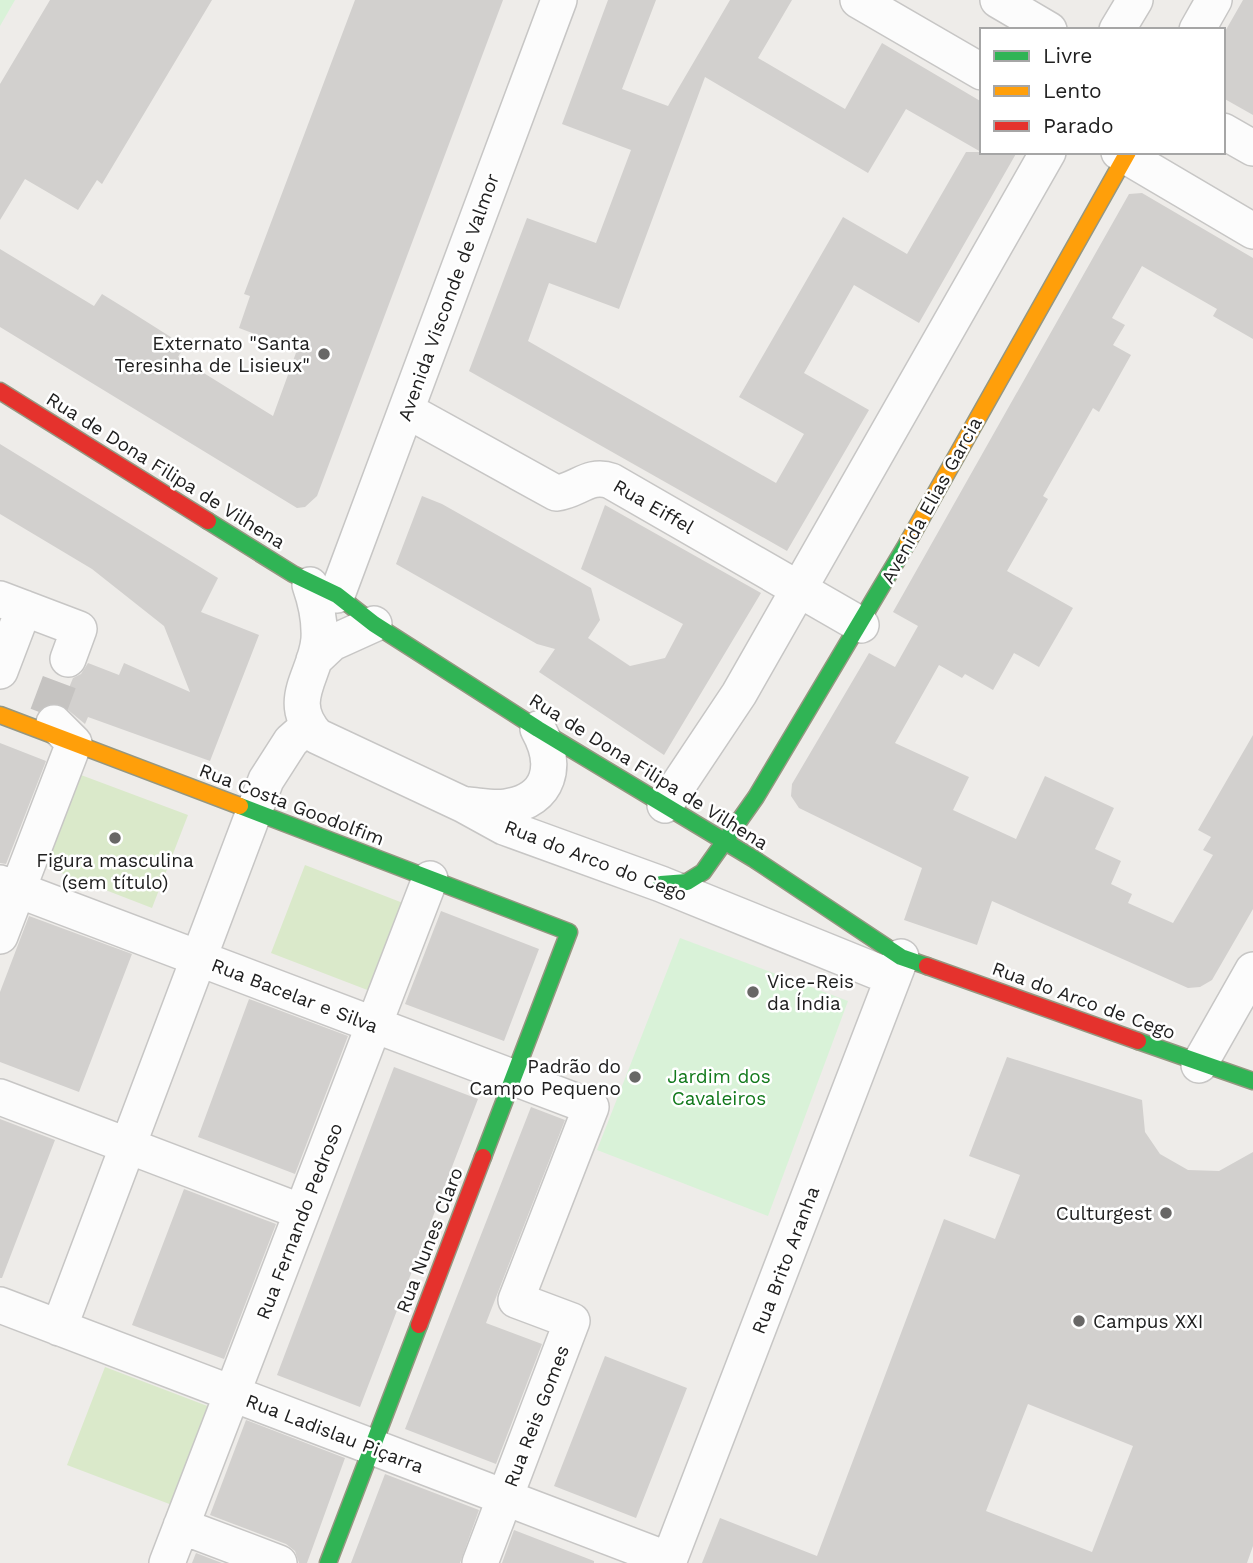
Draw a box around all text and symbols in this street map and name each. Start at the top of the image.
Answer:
legend [980,28,1225,154]
text: Livre [1043,43,1092,68]
text: Lento [1043,78,1102,103]
text: Parado [1043,113,1114,138]
street label: Avenida Visconde de Valmor [393,170,504,424]
place label: Externato "Santa Teresinha de Lisieux" [115,332,310,377]
marker: Externato "Santa Teresinha de Lisieux" [316,346,332,362]
street label: Rua de Dona Filipa de Vilhena [42,387,290,554]
street label: Avenida Elias Garcia [876,413,987,588]
street label: Rua Eiffel [609,474,698,539]
street label: Rua de Dona Filipa de Vilhena [525,688,773,855]
street label: Rua Costa Goodolfim [196,759,388,850]
street label: Rua do Arco do Cego [501,815,690,906]
marker: Figura masculina (sem título) [107,830,123,846]
place label: Figura masculina (sem título) [36,849,194,894]
street label: Rua Bacelar e Silva [208,953,382,1038]
street label: Rua do Arco de Cego [989,957,1179,1044]
place label: Vice-Reis da Índia [767,970,854,1015]
marker: Vice-Reis da Índia [745,984,761,1000]
place label: Padrão do Campo Pequeno [469,1055,621,1100]
park label: Jardim dos Cavaleiros [667,1065,771,1110]
marker: Padrão do Campo Pequeno [627,1069,643,1085]
street label: Rua Fernando Pedroso [251,1120,348,1323]
street label: Rua Nunes Claro [391,1164,468,1316]
street label: Rua Brito Aranha [747,1183,824,1337]
place label: Culturgest [1056,1202,1152,1225]
marker: Culturgest [1158,1205,1174,1221]
place label: Campus XXI [1093,1310,1203,1333]
marker: Campus XXI [1071,1313,1087,1329]
street label: Rua Reis Gomes [499,1342,574,1490]
street label: Rua Ladislau Piçarra [243,1389,427,1478]

